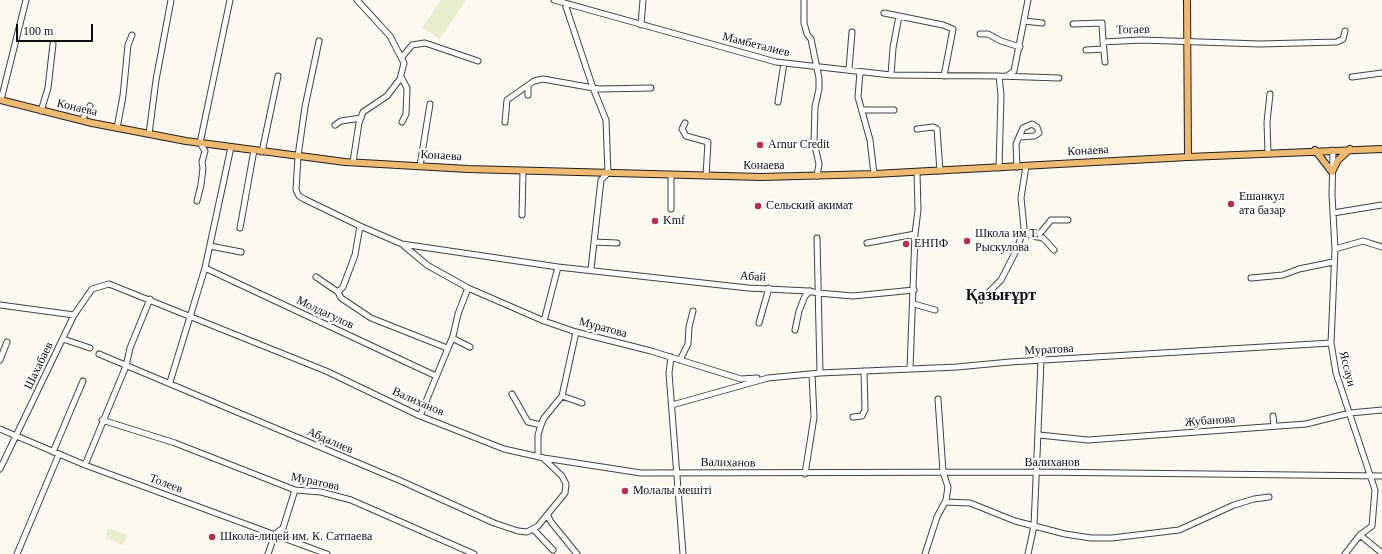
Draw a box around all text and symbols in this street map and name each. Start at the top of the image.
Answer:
scale bar [18,16,95,42]
street label: Тогаев [1116,23,1150,37]
text: 100 m [23,24,53,38]
street label: Мамбеталиев [721,30,791,60]
street label: Конаева [55,96,99,120]
place label: Arnur Credit [768,138,830,152]
marker: Arnur Credit [755,140,765,150]
street label: Конаева [1067,143,1109,159]
street label: Конаева [420,148,462,164]
street label: Конаева [743,159,785,173]
place label: Ешанкул ата базар [1239,190,1285,218]
place label: Сельский акимат [766,199,853,213]
marker: Ешанкул ата базар [1226,199,1236,209]
marker: Сельский акимат [753,201,763,211]
place label: Kmf [663,214,685,228]
marker: Kmf [650,216,660,226]
place label: Школа им Т. Рыскулова [975,227,1039,255]
marker: Школа им Т. Рыскулова [962,236,972,246]
place label: ЕНПФ [914,237,948,251]
marker: ЕНПФ [901,239,911,249]
street label: Абай [740,269,766,285]
district label: Қазығұрт [966,286,1036,306]
street label: Молдагулов [294,293,356,333]
street label: Муратова [577,315,629,341]
street label: Шахабаев [21,340,57,392]
street label: Муратова [1024,342,1074,358]
street label: Яссауи [1336,350,1358,388]
street label: Валиханов [390,384,446,420]
street label: Жубанова [1184,412,1236,430]
street label: Абдалиев [305,425,355,457]
street label: Валиханов [700,455,756,471]
street label: Валиханов [1024,456,1080,470]
street label: Муратова [289,470,341,494]
street label: Толеев [147,471,185,497]
place label: Молалы мешіті [633,484,712,498]
marker: Молалы мешіті [620,486,630,496]
place label: Школа-лицей им. К. Сатпаева [220,530,372,544]
marker: Школа-лицей им. К. Сатпаева [207,532,217,542]

